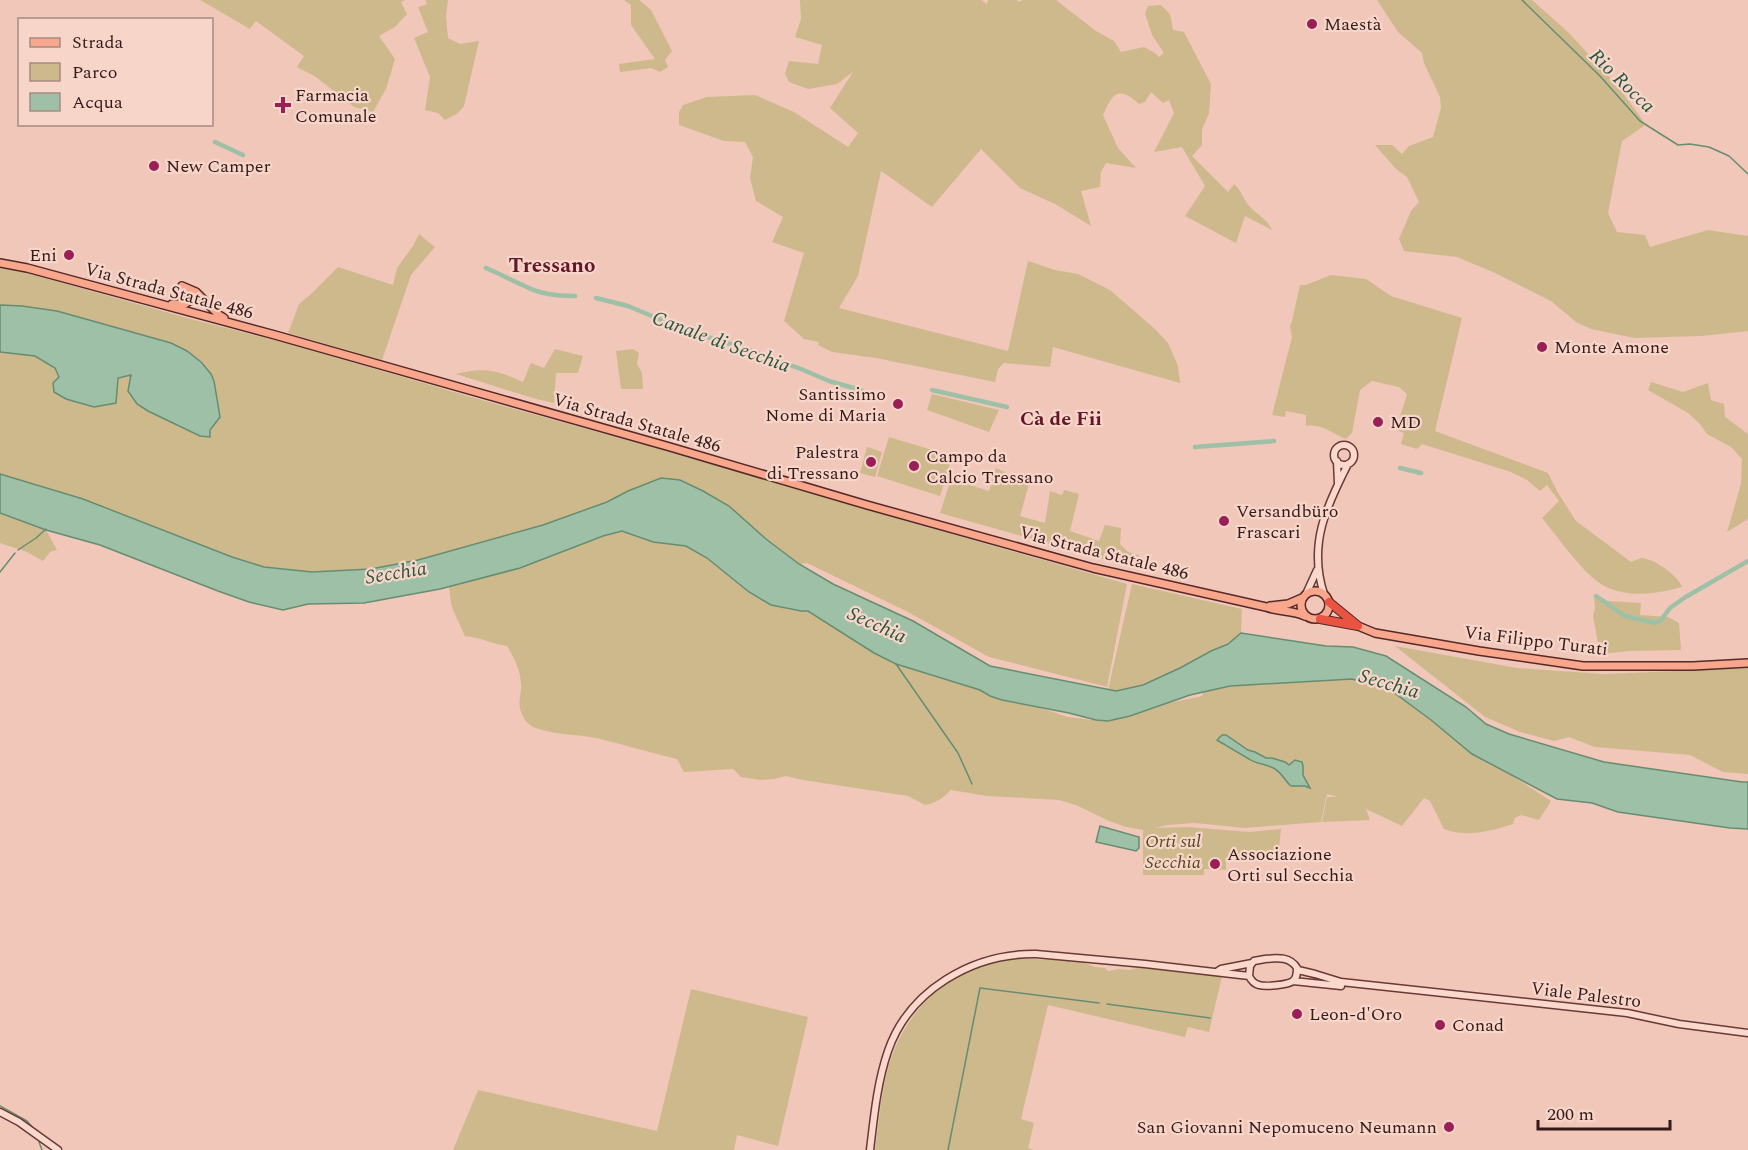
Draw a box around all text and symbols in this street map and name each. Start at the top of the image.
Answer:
place label: Maestà [1324,11,1382,38]
marker: Maestà [1305,17,1319,31]
legend [18,18,213,126]
text: Strada [72,29,123,56]
water label: Rio Rocca [1582,42,1662,120]
text: Parco [72,59,117,86]
place label: Farmacia Comunale [295,82,376,130]
text: Acqua [72,89,123,116]
marker: Farmacia Comunale [276,98,290,112]
place label: New Camper [166,153,271,180]
marker: New Camper [147,159,161,173]
place label: Eni [29,242,57,269]
marker: Eni [62,248,76,262]
district label: Tressano [509,250,595,282]
street label: Via Strada Statale 486 [82,256,256,326]
water label: Canale di Secchia [648,303,794,381]
place label: Monte Amone [1554,334,1669,361]
marker: Monte Amone [1535,340,1549,354]
place label: Santissimo Nome di Maria [765,381,886,429]
street label: Via Strada Statale 486 [550,386,724,460]
marker: Santissimo Nome di Maria [891,397,905,411]
district label: Cà de Fii [1020,404,1102,434]
place label: MD [1390,409,1421,436]
marker: MD [1371,415,1385,429]
place label: Palestra di Tressano [767,439,859,487]
place label: Campo da Calcio Tressano [926,443,1053,491]
marker: Palestra di Tressano [864,455,878,469]
marker: Campo da Calcio Tressano [907,459,921,473]
place label: Versandbüro Frascari [1236,498,1338,546]
marker: Versandbüro Frascari [1217,514,1231,528]
street label: Via Strada Statale 486 [1017,519,1191,587]
water label: Secchia [363,553,429,593]
water label: Secchia [843,599,911,651]
street label: Via Filippo Turati [1463,619,1609,663]
water label: Secchia [1355,661,1423,707]
park label: Orti sul Secchia [1145,828,1201,876]
place label: Associazione Orti sul Secchia [1227,841,1354,889]
marker: Associazione Orti sul Secchia [1208,857,1222,871]
street label: Viale Palestro [1529,975,1643,1015]
place label: Leon-d'Oro [1309,1001,1402,1028]
marker: Leon-d'Oro [1290,1007,1304,1021]
place label: Conad [1452,1012,1504,1039]
marker: Conad [1433,1018,1447,1032]
scale bar [1538,1093,1670,1131]
text: 200 m [1547,1101,1594,1128]
place label: San Giovanni Nepomuceno Neumann [1137,1114,1437,1141]
marker: San Giovanni Nepomuceno Neumann [1442,1120,1456,1134]

